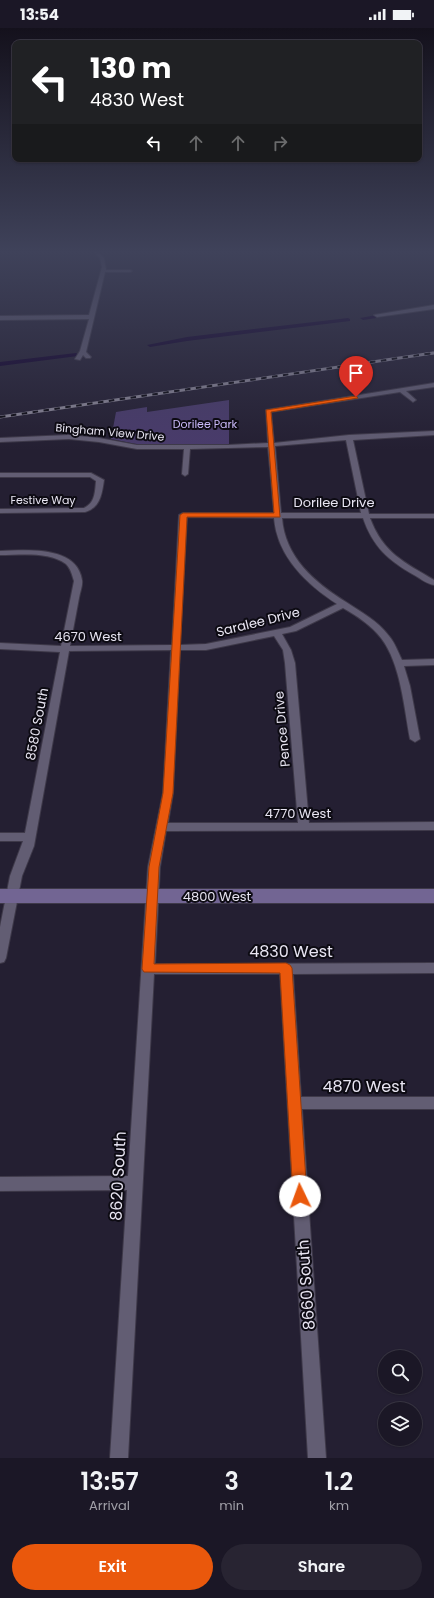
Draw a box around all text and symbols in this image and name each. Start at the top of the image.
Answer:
text: 13:54 [20,4,59,25]
text: 130 m [90,49,171,88]
icon: left [24,56,76,108]
text: 4830 West [90,87,184,112]
icon: left [143,132,165,154]
icon: ahead [185,132,207,154]
icon: ahead [227,132,249,154]
icon: right [269,132,291,154]
pin [339,356,373,397]
icon: arrive [345,362,367,384]
park label: Dorilee Park [173,416,238,432]
street label: Bingham View Drive [55,419,165,445]
street label: Festive Way [10,492,76,508]
street label: Dorilee Drive [294,493,374,512]
street label: Saralee Drive [214,602,302,642]
street label: 4670 West [54,627,122,646]
street label: 8580 South [21,686,53,762]
street label: Pence Drive [269,690,295,768]
street label: 4770 West [265,804,331,823]
street label: 4800 West [183,887,251,906]
street label: 4830 West [249,940,333,963]
street label: 4870 West [323,1075,406,1098]
street label: 8620 South [104,1131,132,1221]
position arrow [279,1175,321,1217]
street label: 8660 South [291,1239,321,1331]
map controls [378,1350,422,1446]
button: search [378,1350,422,1394]
button: layers [378,1402,422,1446]
text: 13:57 [81,1465,139,1498]
text: 3 [224,1465,239,1498]
text: 1.2 [325,1465,353,1498]
text: Arrival [89,1496,130,1515]
text: min [219,1496,244,1515]
text: km [329,1496,349,1515]
button: Exit [12,1544,213,1590]
button: Share [221,1544,422,1590]

